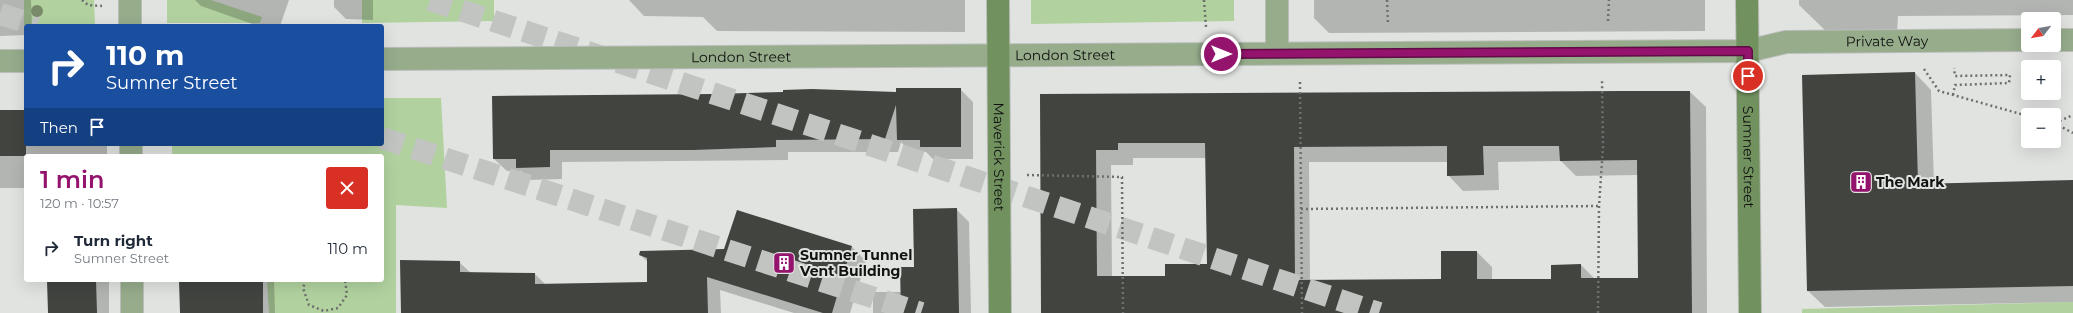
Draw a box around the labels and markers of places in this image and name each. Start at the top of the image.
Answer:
pin [1731,59,1765,93]
building icon: The Mark [1848,169,1874,195]
place label: The Mark [1876,173,1945,191]
place label: Sumner Tunnel Vent Building [799,246,912,280]
building icon: Sumner Tunnel Vent Building [771,250,797,276]

